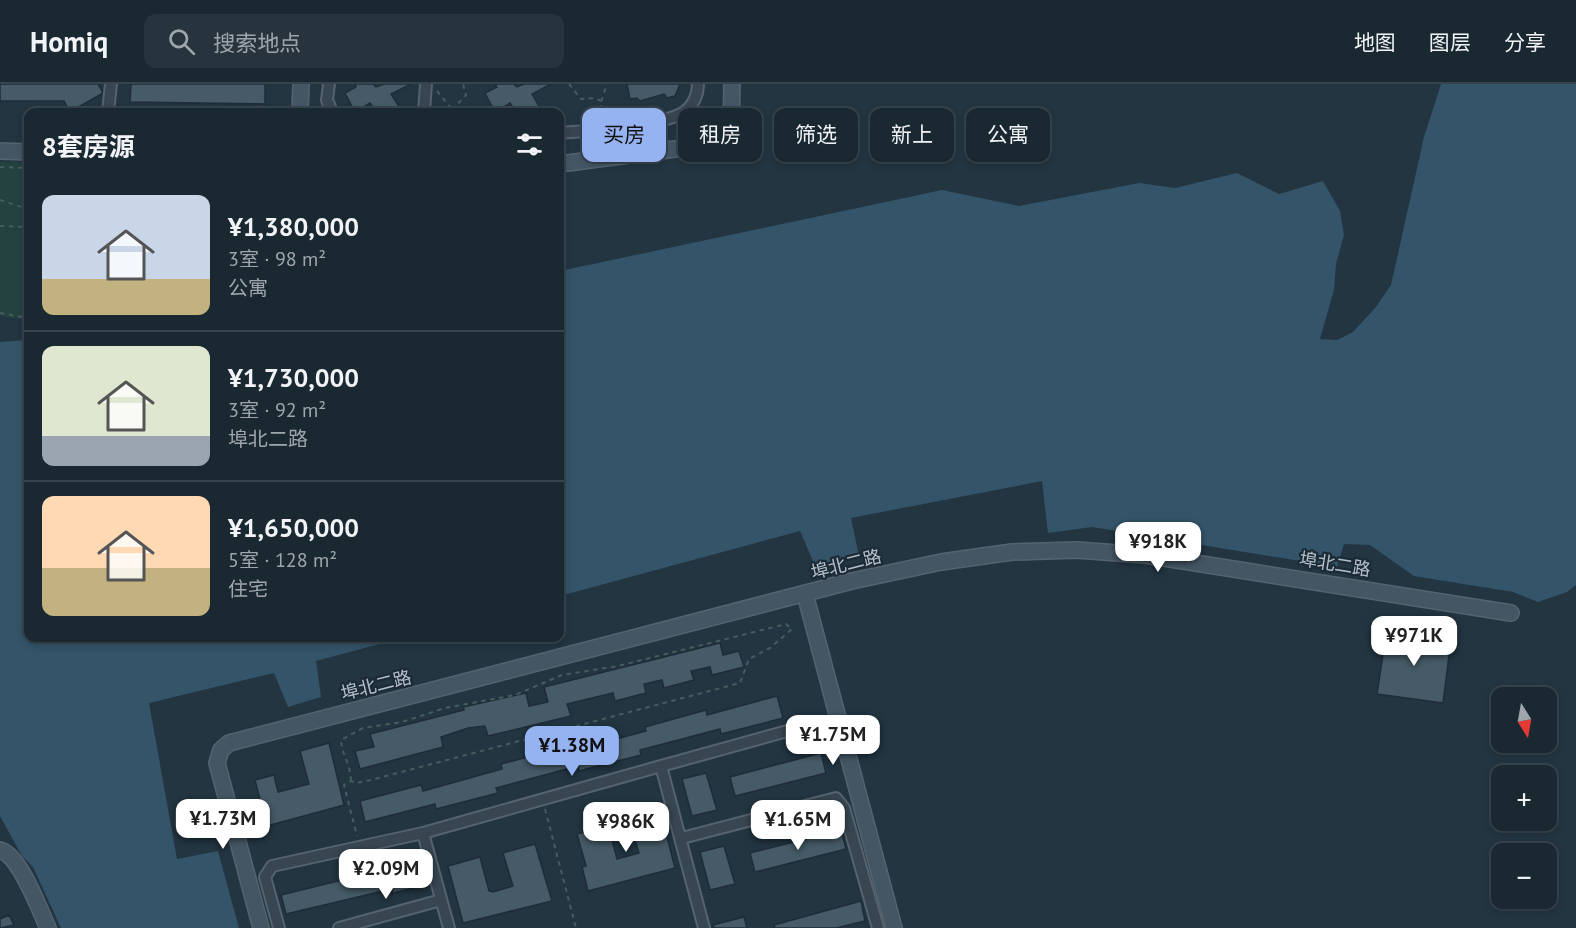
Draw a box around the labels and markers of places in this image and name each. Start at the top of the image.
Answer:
pin: ¥918K [1116,522,1200,573]
pin: ¥971K [1372,616,1456,667]
pin: ¥1.75M [784,715,882,766]
pin: ¥1.38M [523,726,621,777]
pin: ¥1.73M [174,799,272,850]
pin: ¥1.65M [749,800,847,851]
pin: ¥986K [584,802,668,853]
pin: ¥2.09M [337,849,435,900]

